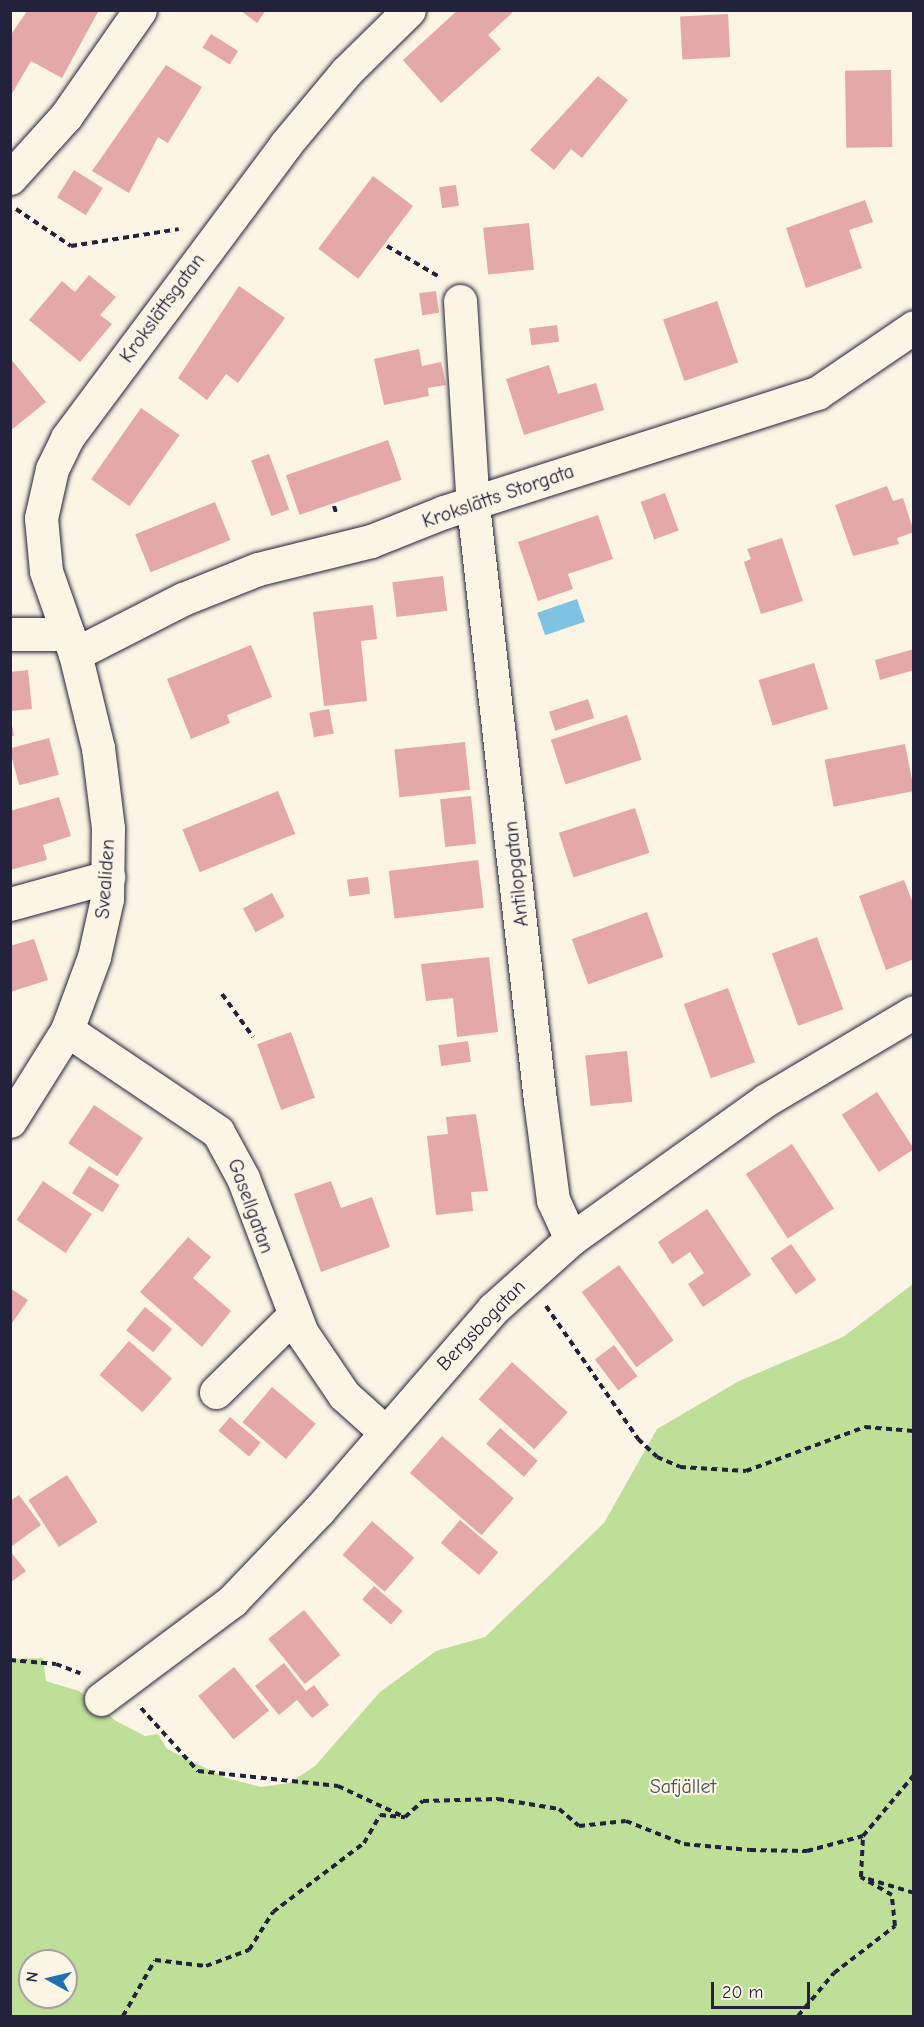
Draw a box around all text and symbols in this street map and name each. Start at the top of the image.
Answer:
street label: Krokslättsgatan [114,249,210,367]
street label: Krokslätts Storgata [419,459,577,533]
street label: Antilopgatan [499,820,533,928]
street label: Svealiden [90,838,120,920]
street label: Gasellgatan [223,1155,279,1257]
street label: Bergsbogatan [432,1274,530,1376]
park label: Safjället [650,1774,716,1798]
north arrow [18,1949,78,2009]
text: N [23,1970,42,1983]
scale bar [714,1970,813,2008]
text: 20 m [722,1982,763,2003]

